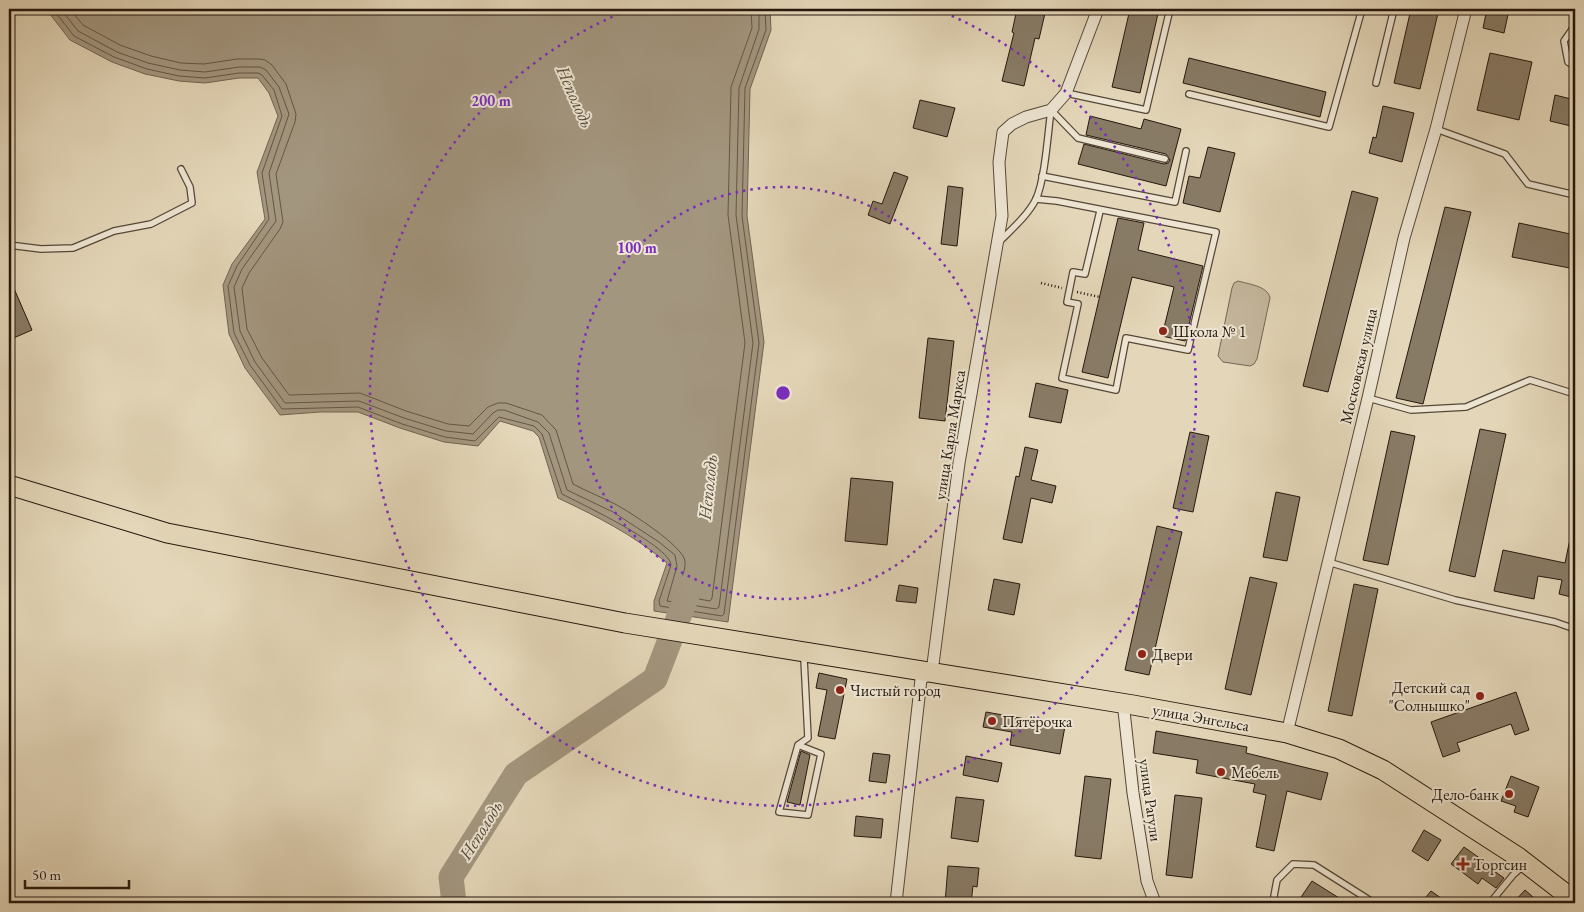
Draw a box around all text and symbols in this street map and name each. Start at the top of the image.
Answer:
water label: Неполодь [551,61,599,131]
text: 200 m [471,91,511,110]
text: 100 m [617,238,657,257]
street label: Московская улица [1335,306,1382,426]
place label: Школа № 1 [1173,321,1246,342]
marker: Школа № 1 [1157,325,1169,337]
street label: улица Карла Маркса [929,368,970,502]
centre of rings [774,384,792,402]
water label: Неполодь [693,453,722,522]
place label: Двери [1152,644,1194,665]
marker: Двери [1136,648,1148,660]
place label: Детский сад "Солнышко" [1388,677,1471,716]
place label: Чистый город [850,680,941,701]
marker: Чистый город [834,684,846,696]
marker: Детский сад "Солнышко" [1474,690,1486,702]
street label: улица Энгельса [1151,699,1252,736]
place label: Пятёрочка [1002,711,1073,732]
marker: Пятёрочка [986,715,998,727]
street label: улица Рагули [1134,757,1167,843]
place label: Мебель [1231,762,1279,783]
marker: Мебель [1215,766,1227,778]
place label: Дело-банк [1432,784,1499,805]
marker: Дело-банк [1503,788,1515,800]
water label: Неполодь [453,796,508,864]
place label: Торгсин [1473,854,1527,875]
scale bar [25,857,129,889]
marker: Торгсин [1457,858,1469,870]
text: 50 m [32,865,61,884]

